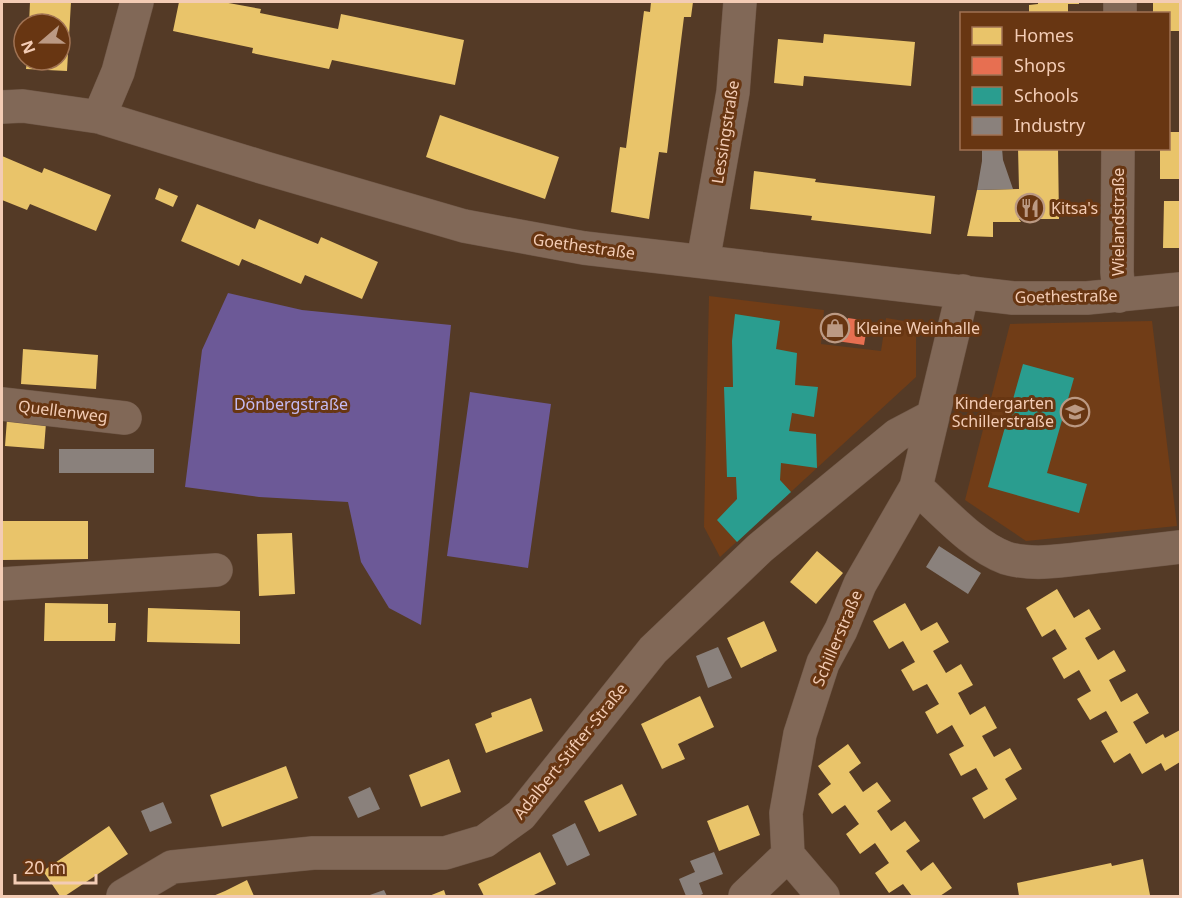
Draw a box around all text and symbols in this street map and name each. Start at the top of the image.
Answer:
north arrow [12,12,72,72]
legend [960,12,1170,150]
text: Homes [1014,23,1074,47]
text: N [15,37,40,57]
text: Shops [1014,53,1066,77]
street label: Lessingstraße [706,79,744,185]
text: Schools [1014,83,1079,107]
text: Industry [1014,113,1086,137]
street label: Wielandstraße [1107,168,1129,276]
restaurant icon: Kitsa's [1014,192,1046,224]
place label: Kitsa's [1051,197,1098,219]
street label: Goethestraße [532,228,636,264]
street label: Goethestraße [1014,284,1118,308]
shop icon: Kleine Weinhalle [819,312,851,344]
place label: Kleine Weinhalle [856,317,980,339]
place label: Kindergarten Schillerstraße [952,392,1054,432]
park label: Dönbergstraße [234,393,348,415]
street label: Quellenweg [17,395,109,427]
school or university icon: Kindergarten Schillerstraße [1059,396,1091,428]
street label: Schillerstraße [807,587,867,689]
street label: Adalbert-Stifter-Straße [508,678,632,824]
scale bar [15,847,96,885]
text: 20 m [24,855,66,879]

